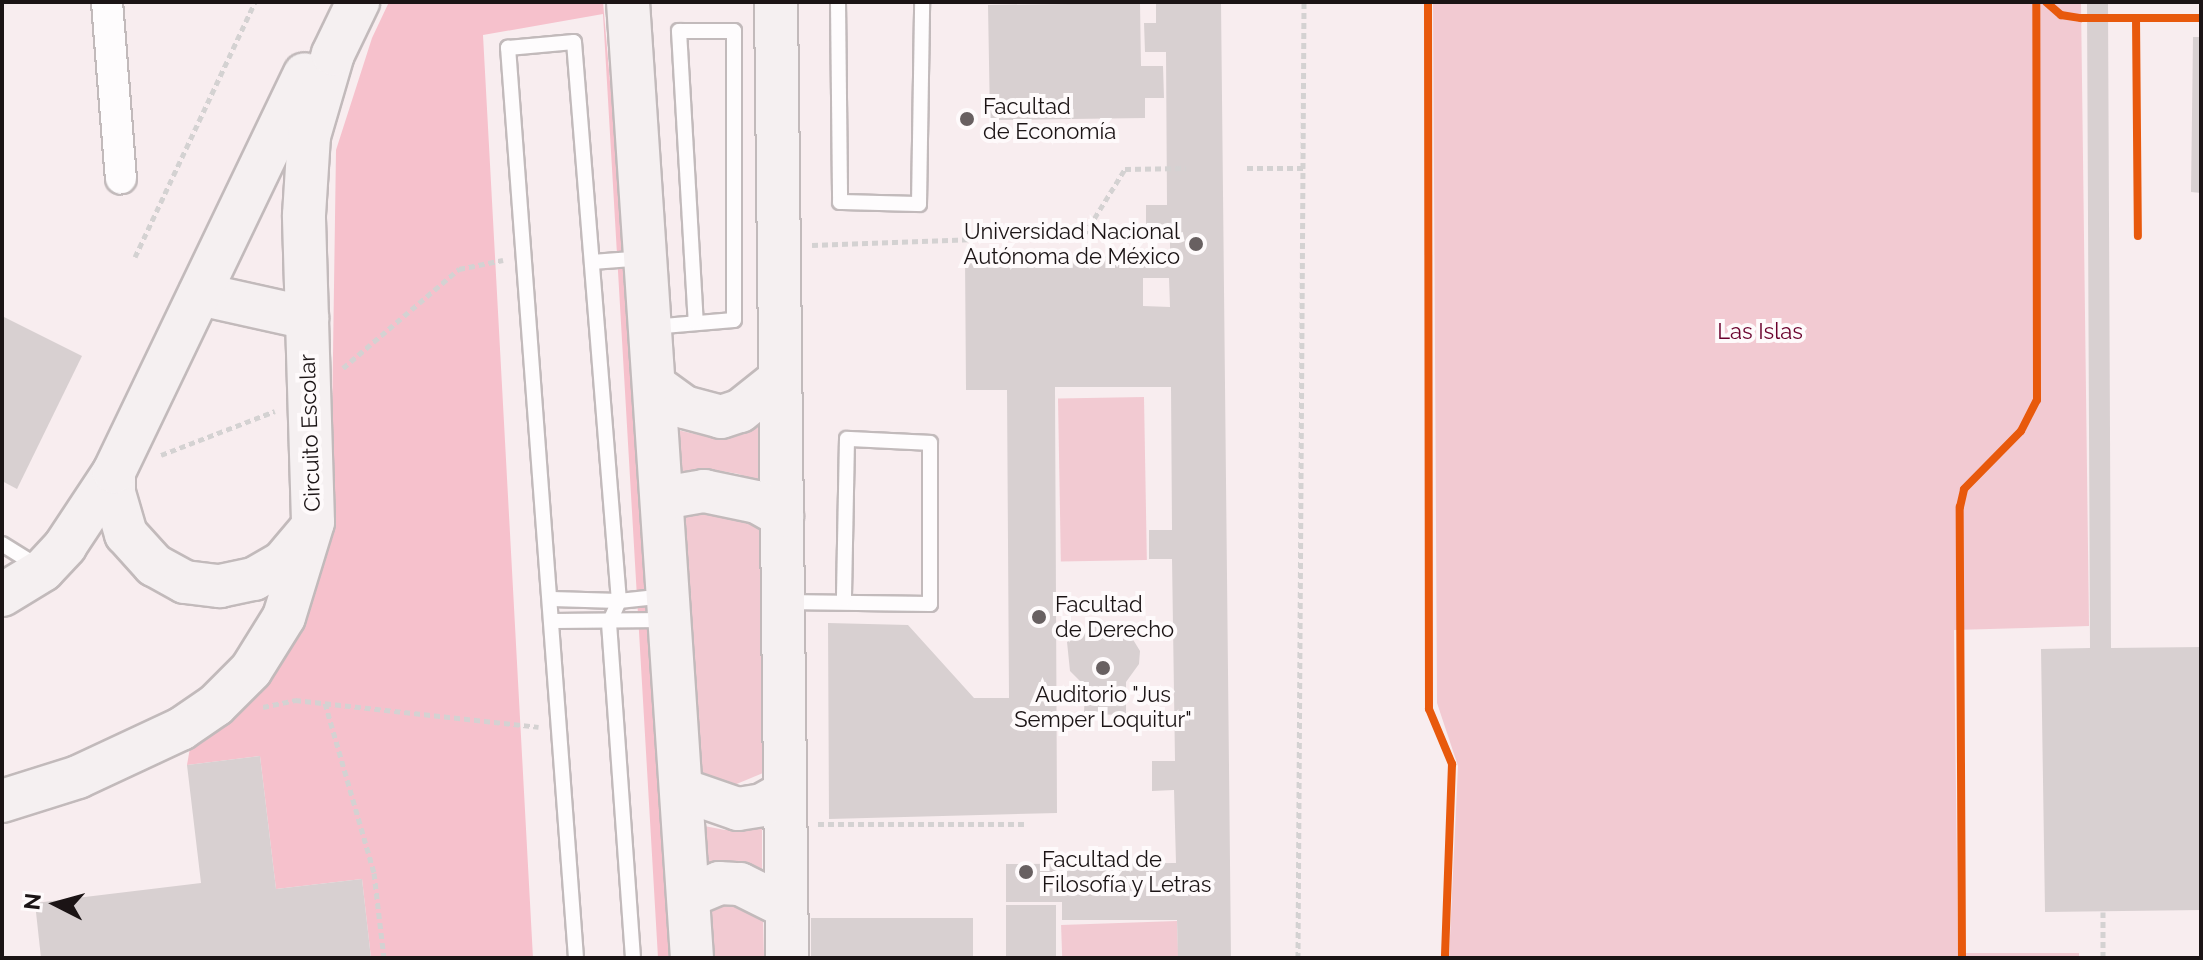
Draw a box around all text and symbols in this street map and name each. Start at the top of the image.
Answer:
place label: Facultad de Economía [983,93,1116,144]
marker: Facultad de Economía [958,110,976,128]
place label: Universidad Nacional Autónoma de México [964,218,1180,270]
marker: Universidad Nacional Autónoma de México [1187,235,1205,253]
park label: Las Islas [1717,319,1803,345]
street label: Circuito Escolar [294,354,326,512]
place label: Facultad de Derecho [1055,591,1174,642]
marker: Facultad de Derecho [1030,608,1048,626]
marker: Auditorio "Jus Semper Loquitur" [1094,659,1112,677]
place label: Auditorio "Jus Semper Loquitur" [1014,681,1192,732]
place label: Facultad de Filosofía y Letras [1042,846,1213,898]
marker: Facultad de Filosofía y Letras [1017,863,1035,881]
north arrow [16,864,96,944]
text: N [18,892,46,911]

